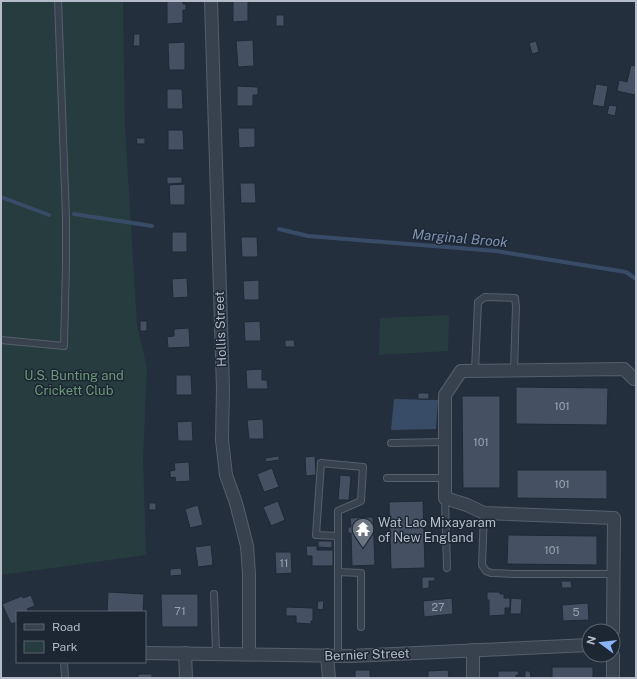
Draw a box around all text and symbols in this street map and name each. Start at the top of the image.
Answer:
water label: Marginal Brook [411,226,509,250]
street label: Hollis Street [212,291,229,367]
park label: U.S. Bunting and Crickett Club [24,368,124,398]
house number: 101 [554,400,570,412]
house number: 101 [473,436,489,448]
house number: 101 [554,478,570,490]
place label: Wat Lao Mixayaram of New England [378,515,496,545]
temple icon: Wat Lao Mixayaram of New England [350,516,376,549]
house number: 101 [544,544,560,556]
house number: 11 [280,557,288,569]
house number: 27 [431,601,445,613]
house number: 71 [174,605,186,617]
house number: 5 [572,606,580,618]
legend [16,611,146,663]
text: Road [52,620,80,634]
north arrow [581,623,621,663]
text: N [584,635,598,646]
text: Park [52,640,78,654]
street label: Bernier Street [324,646,410,663]

